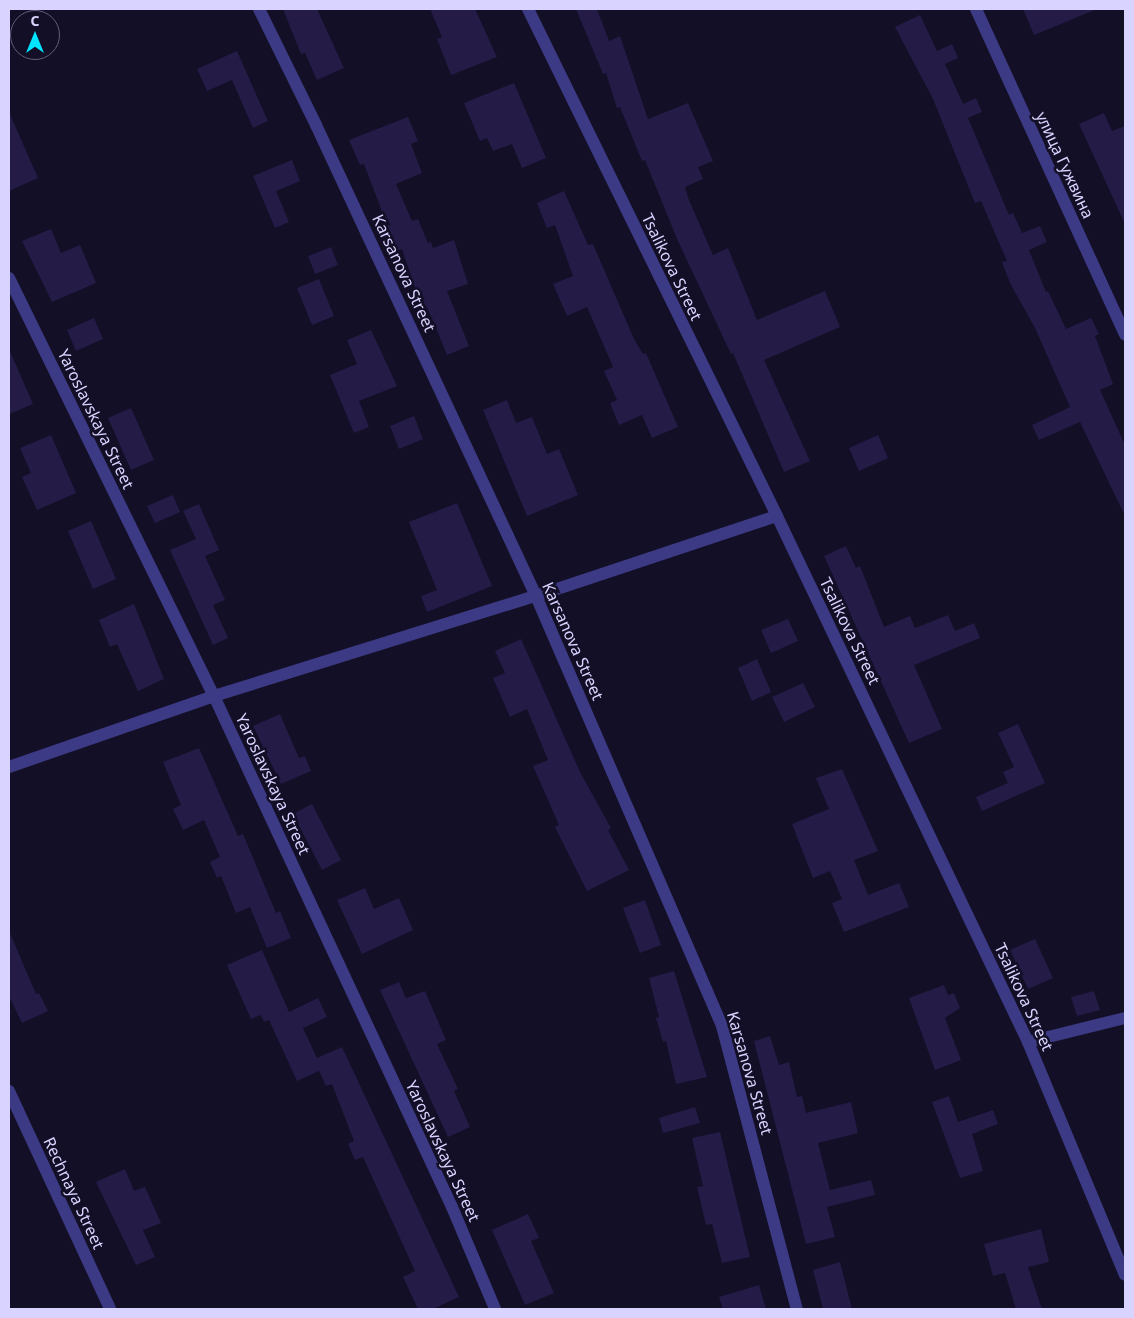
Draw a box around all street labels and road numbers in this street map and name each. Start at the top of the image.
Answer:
street label: улица Гужвина [1032,109,1098,221]
street label: Tsalikova Street [638,210,706,324]
street label: Karsanova Street [368,211,440,335]
street label: Yaroslavskaya Street [54,346,138,492]
street label: Tsalikova Street [816,574,884,688]
street label: Karsanova Street [538,579,608,703]
street label: Yaroslavskaya Street [232,710,314,858]
street label: Tsalikova Street [991,940,1057,1054]
street label: Karsanova Street [723,1009,777,1137]
street label: Yaroslavskaya Street [402,1077,484,1225]
street label: Rechnaya Street [40,1134,108,1252]

